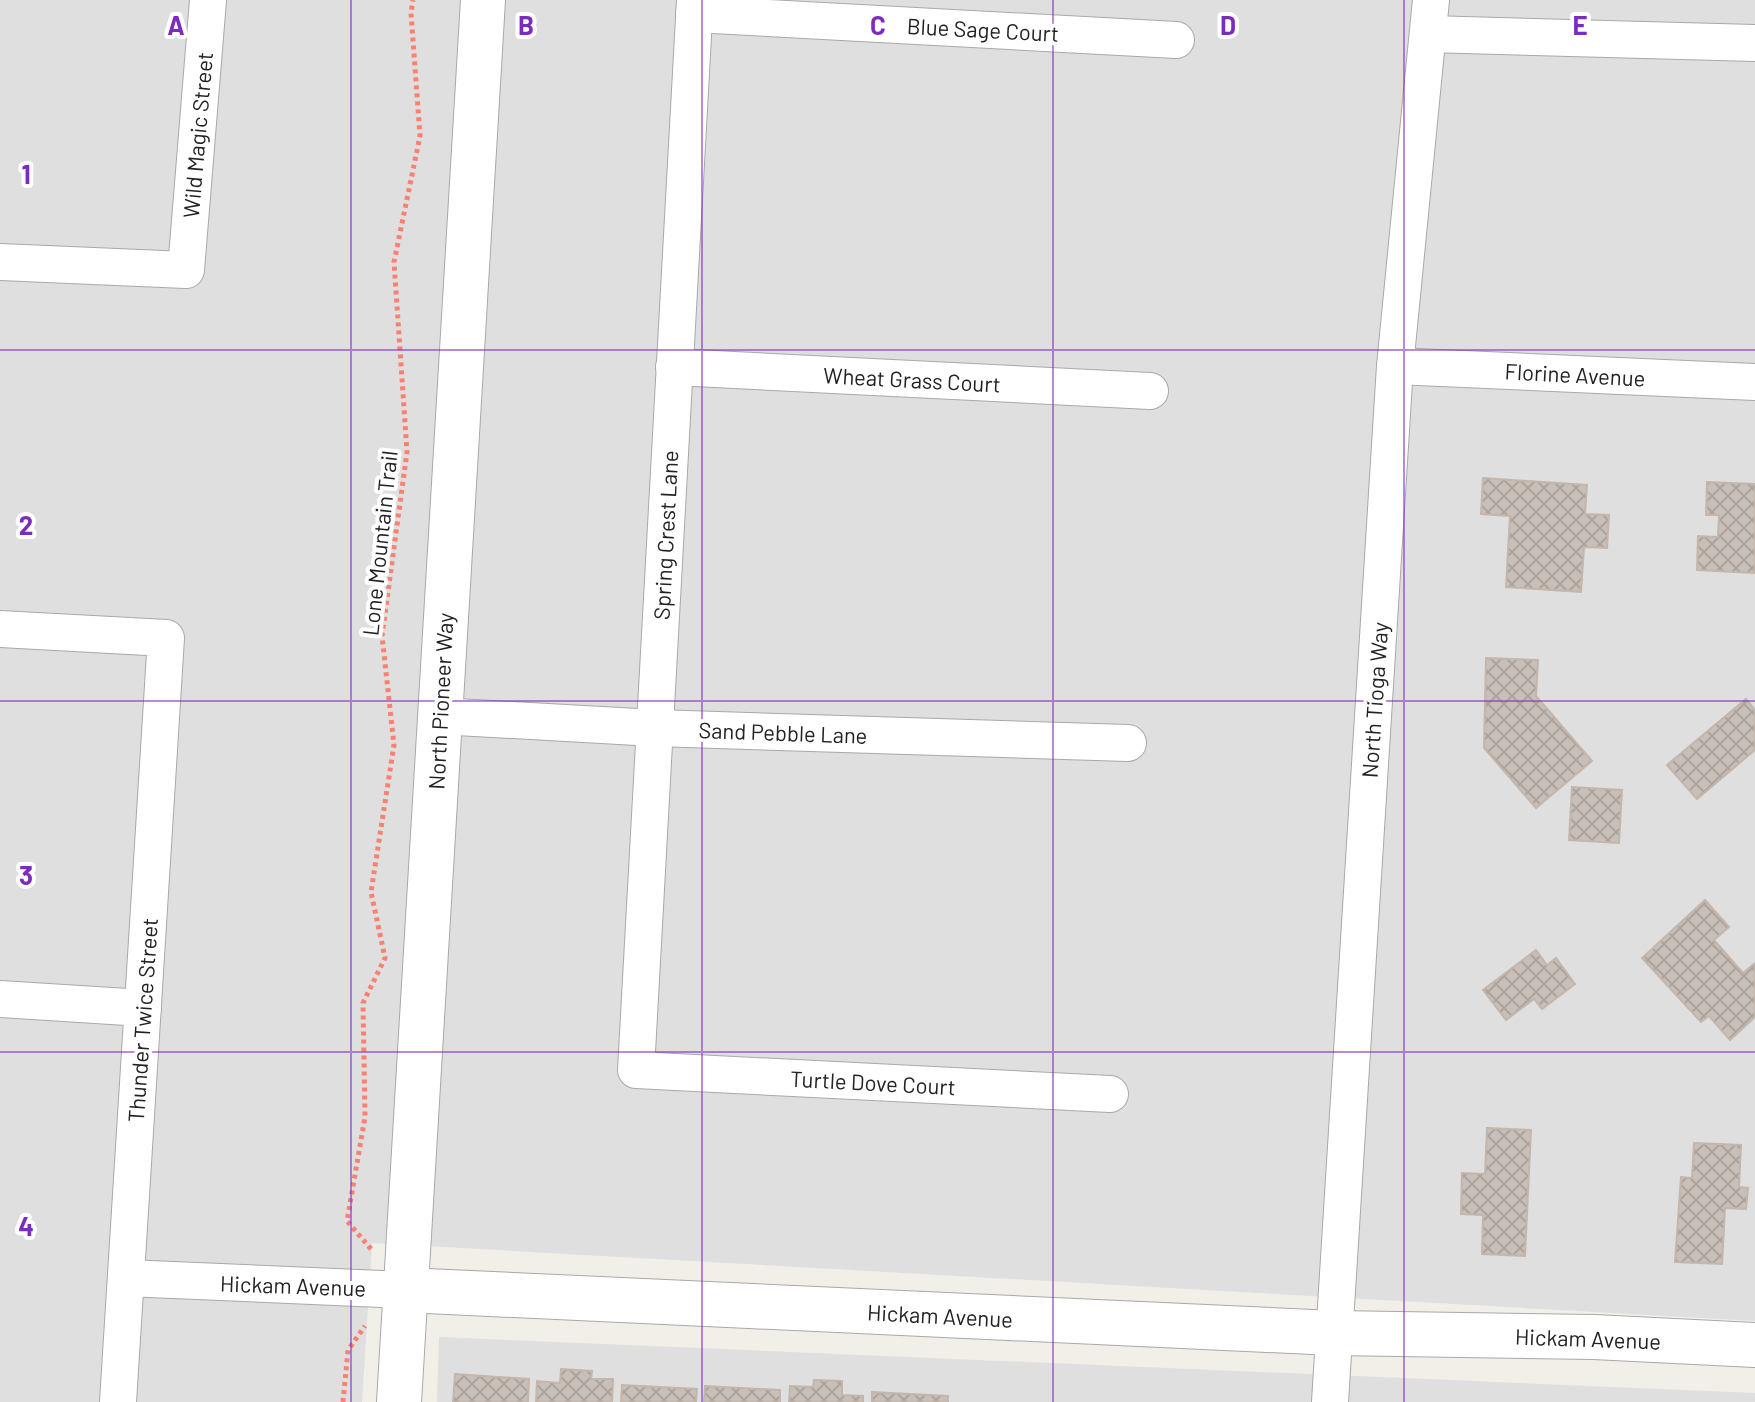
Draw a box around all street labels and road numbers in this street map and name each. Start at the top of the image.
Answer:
street label: Blue Sage Court [906,12,1060,46]
street label: Wild Magic Street [177,51,217,219]
street label: Florine Avenue [1504,357,1646,391]
street label: Wheat Grass Court [823,361,1001,397]
street label: Lone Mountain Trail [356,449,402,637]
street label: Spring Crest Lane [648,450,682,620]
street label: North Pioneer Way [422,612,458,790]
street label: North Tioga Way [1356,621,1392,779]
street label: Sand Pebble Lane [698,716,868,748]
street label: Thunder Twice Street [122,917,162,1123]
street label: Turtle Dove Court [790,1065,956,1099]
street label: Hickam Avenue [220,1269,366,1301]
street label: Hickam Avenue [866,1298,1014,1332]
street label: Hickam Avenue [1515,1322,1661,1354]

